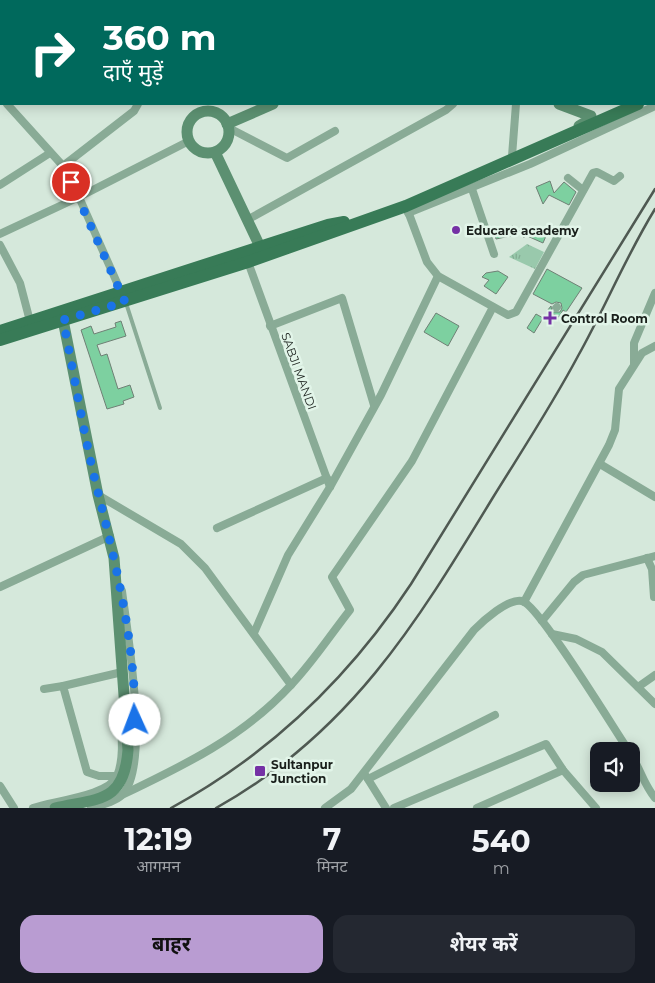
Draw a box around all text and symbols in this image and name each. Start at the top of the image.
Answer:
text: 360 m [103,16,216,59]
icon: right [20,20,85,85]
text: दाएँ मुड़ें [103,59,163,86]
pin [50,161,92,203]
icon: arrive [57,168,85,196]
place label: Educare academy [466,223,579,238]
marker: Educare academy [450,224,462,236]
marker: Control Room [543,311,557,325]
place label: Control Room [561,311,648,326]
street label: SABJI MANDI [278,330,320,412]
position arrow [108,693,160,745]
map controls [590,742,640,792]
button: sound [590,742,640,792]
place label: Sultanpur Junction [270,757,333,786]
marker: Sultanpur Junction [253,764,267,778]
text: 12:19 [124,821,193,858]
text: 7 [323,821,341,858]
text: 540 [472,823,531,860]
text: आगमन [137,857,180,876]
text: मिनट [317,857,347,876]
text: m [493,859,510,878]
button: बाहर [20,915,323,973]
button: शेयर करें [333,915,635,973]

